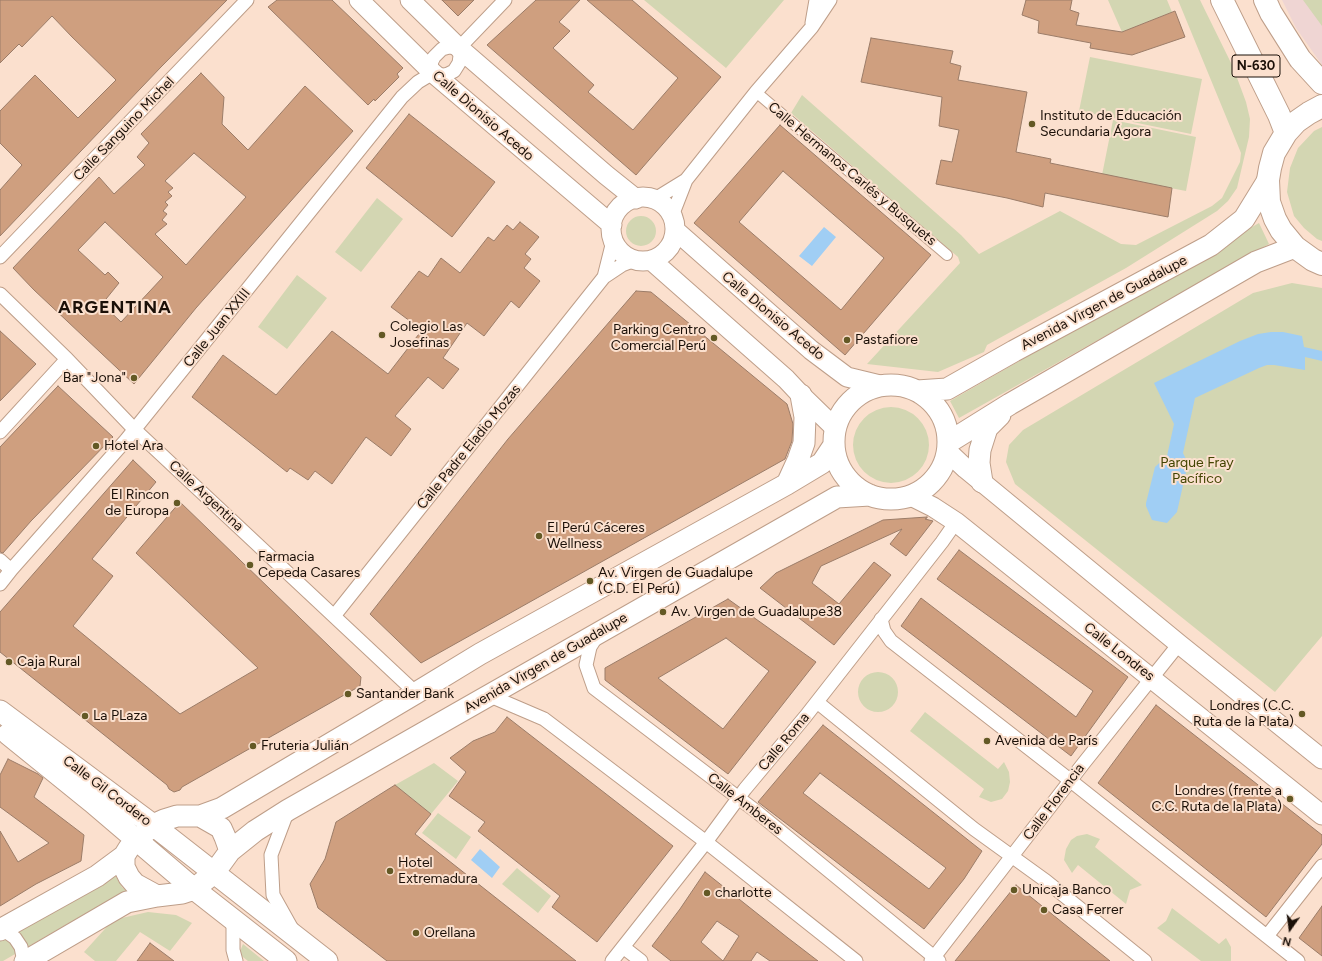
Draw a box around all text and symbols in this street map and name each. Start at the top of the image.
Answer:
road number: N-630 [1232,55,1280,77]
street label: Calle Dionisio Acedo [429,67,537,165]
street label: Calle Sanguino Michel [70,74,178,184]
street label: Calle Hermanos Carlés y Busquets [765,99,939,249]
place label: Instituto de Educación Secundaria Ágora [1040,108,1182,140]
marker: Instituto de Educación Secundaria Ágora [1027,119,1037,129]
street label: Avenida Virgen de Guadalupe [1018,252,1190,354]
street label: Calle Dionisio Acedo [718,268,828,364]
street label: Calle Juan XXIII [180,285,254,371]
district label: ARGENTINA [58,297,172,319]
place label: Colegio Las Josefinas [390,319,463,352]
place label: Parking Centro Comercial Perú [611,322,706,354]
marker: Colegio Las Josefinas [377,330,387,340]
place label: Pastafiore [855,332,918,348]
marker: Parking Centro Comercial Perú [709,333,719,343]
marker: Pastafiore [842,335,852,345]
place label: Bar "Jona" [63,370,126,386]
marker: Bar "Jona" [129,373,139,383]
street label: Calle Padre Eladio Mozas [413,381,525,513]
place label: Hotel Ara [104,438,163,454]
marker: Hotel Ara [91,441,101,451]
park label: Parque Fray Pacífico [1160,455,1234,488]
street label: Calle Argentina [165,457,247,535]
place label: El Rincon de Europa [105,487,169,520]
marker: El Rincon de Europa [172,498,182,508]
place label: El Perú Cáceres Wellness [547,520,645,552]
marker: El Perú Cáceres Wellness [534,531,544,541]
place label: Farmacia Cepeda Casares [258,549,360,582]
marker: Farmacia Cepeda Casares [245,560,255,570]
place label: Av. Virgen de Guadalupe (C.D. El Perú) [598,565,753,598]
marker: Av. Virgen de Guadalupe (C.D. El Perú) [585,576,595,586]
place label: Av. Virgen de Guadalupe38 [671,604,842,620]
marker: Av. Virgen de Guadalupe38 [658,607,668,617]
street label: Avenida Virgen de Guadalupe [461,609,631,717]
street label: Calle Londres [1080,619,1158,685]
place label: Caja Rural [17,654,80,670]
marker: Caja Rural [4,657,14,667]
place label: Santander Bank [356,686,454,702]
marker: Santander Bank [343,689,353,699]
place label: Londres (C.C. Ruta de la Plata) [1193,698,1294,730]
place label: La PLaza [93,708,147,724]
marker: Londres (C.C. Ruta de la Plata) [1297,709,1307,719]
street label: Calle Roma [755,710,813,774]
marker: La PLaza [80,711,90,721]
place label: Avenida de París [995,733,1098,749]
marker: Avenida de París [982,736,992,746]
place label: Fruteria Julián [261,738,349,754]
marker: Fruteria Julián [248,741,258,751]
street label: Calle Gil Cordero [59,752,155,830]
street label: Calle Florencia [1020,760,1088,844]
street label: Calle Amberes [704,769,786,839]
place label: Londres (frente a C.C. Ruta de la Plata) [1151,783,1282,816]
marker: Londres (frente a C.C. Ruta de la Plata) [1285,794,1295,804]
place label: Hotel Extremadura [398,855,478,888]
marker: Hotel Extremadura [385,866,395,876]
place label: Unicaja Banco [1022,882,1111,898]
place label: charlotte [715,885,772,901]
marker: Unicaja Banco [1009,885,1019,895]
marker: charlotte [702,888,712,898]
place label: Casa Ferrer [1052,902,1123,918]
marker: Casa Ferrer [1039,905,1049,915]
north arrow [1270,909,1310,949]
place label: Orellana [424,925,475,941]
marker: Orellana [411,928,421,938]
text: N [1281,934,1293,948]

